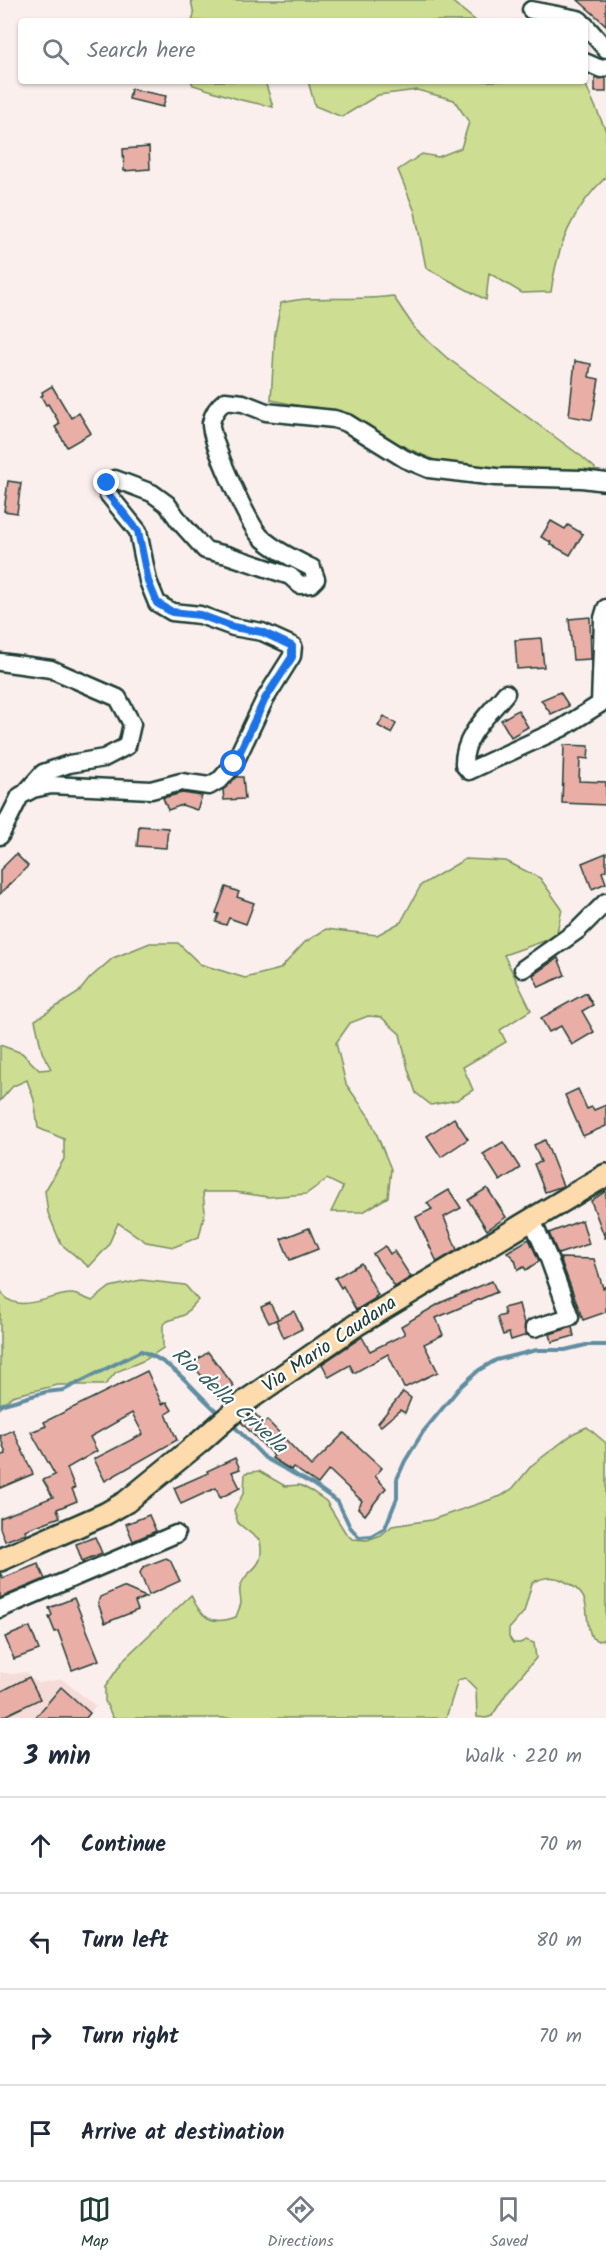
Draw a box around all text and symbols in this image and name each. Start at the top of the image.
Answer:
search box [18,18,588,84]
text: Search here [87,34,195,69]
icon: search [39,35,72,68]
route end [93,469,119,495]
route start [220,750,246,776]
street label: Via Mario Caudana [256,1288,404,1402]
water label: Rio della Crivella [163,1340,295,1463]
text: 3 min [24,1736,91,1778]
text: Walk · 220 m [465,1741,582,1773]
text: Continue [81,1828,166,1863]
icon: ahead [24,1829,57,1862]
text: 70 m [539,1829,582,1861]
text: Turn left [81,1924,168,1959]
icon: left [24,1925,57,1958]
text: 80 m [536,1925,582,1957]
text: Turn right [81,2020,179,2055]
icon: right [24,2021,57,2054]
text: 70 m [539,2021,582,2053]
text: Arrive at destination [81,2116,284,2151]
icon: arrive [24,2117,57,2150]
tab: Map [78,2193,111,2254]
tab: Directions [267,2193,334,2254]
tab: Saved [490,2193,528,2254]

